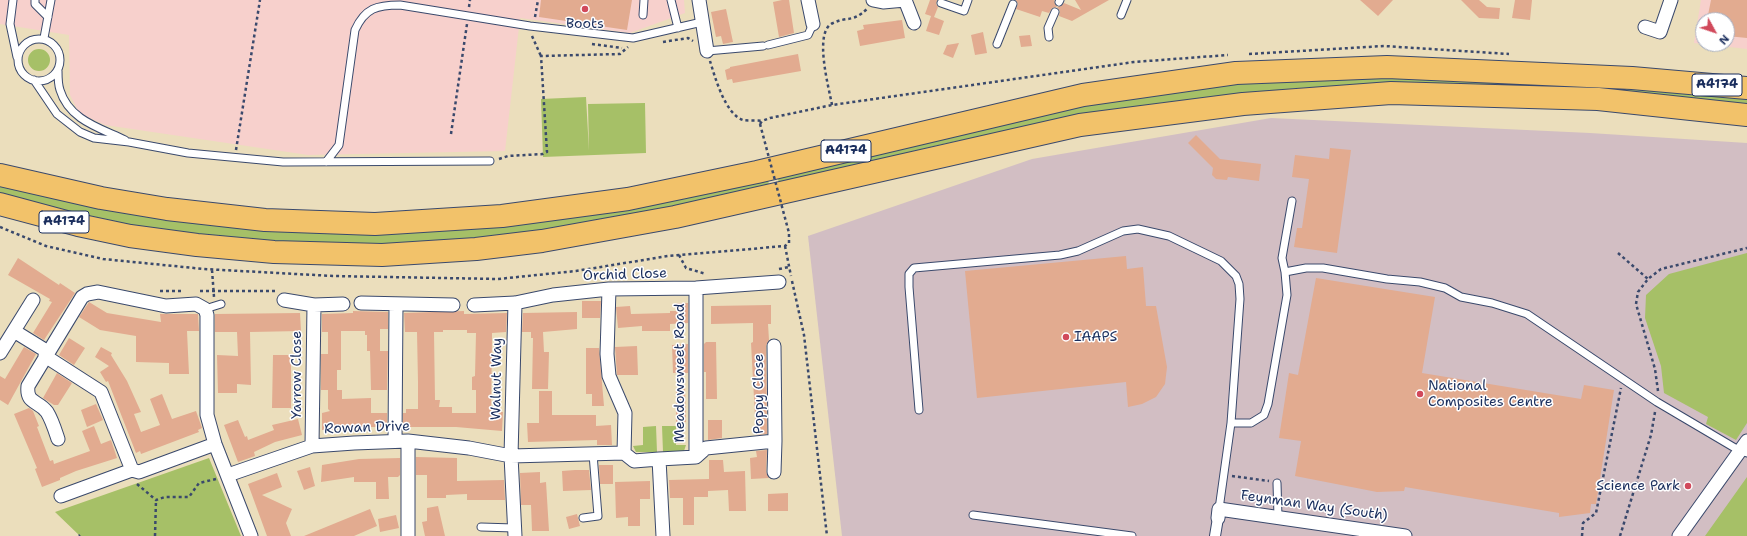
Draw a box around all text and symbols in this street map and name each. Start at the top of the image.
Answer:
marker: Boots [580,4,590,14]
north arrow [1695,12,1735,52]
place label: Boots [566,16,604,32]
text: N [1715,31,1732,48]
road number: A4174 [1692,74,1742,96]
road number: A4174 [821,140,871,162]
road number: A4174 [39,211,89,233]
street label: Orchid Close [583,265,667,285]
street label: Meadowsweet Road [672,303,688,443]
place label: IAAPS [1074,329,1117,345]
street label: Yarrow Close [289,331,305,419]
marker: IAAPS [1061,332,1071,342]
street label: Walnut Way [488,338,506,420]
street label: Poppy Close [751,354,767,434]
place label: National Composites Centre [1428,378,1553,410]
marker: National Composites Centre [1415,389,1425,399]
street label: Rowan Drive [324,418,410,438]
place label: Science Park [1596,478,1680,494]
marker: Science Park [1683,481,1693,491]
street label: Feynman Way (South) [1240,487,1388,525]

